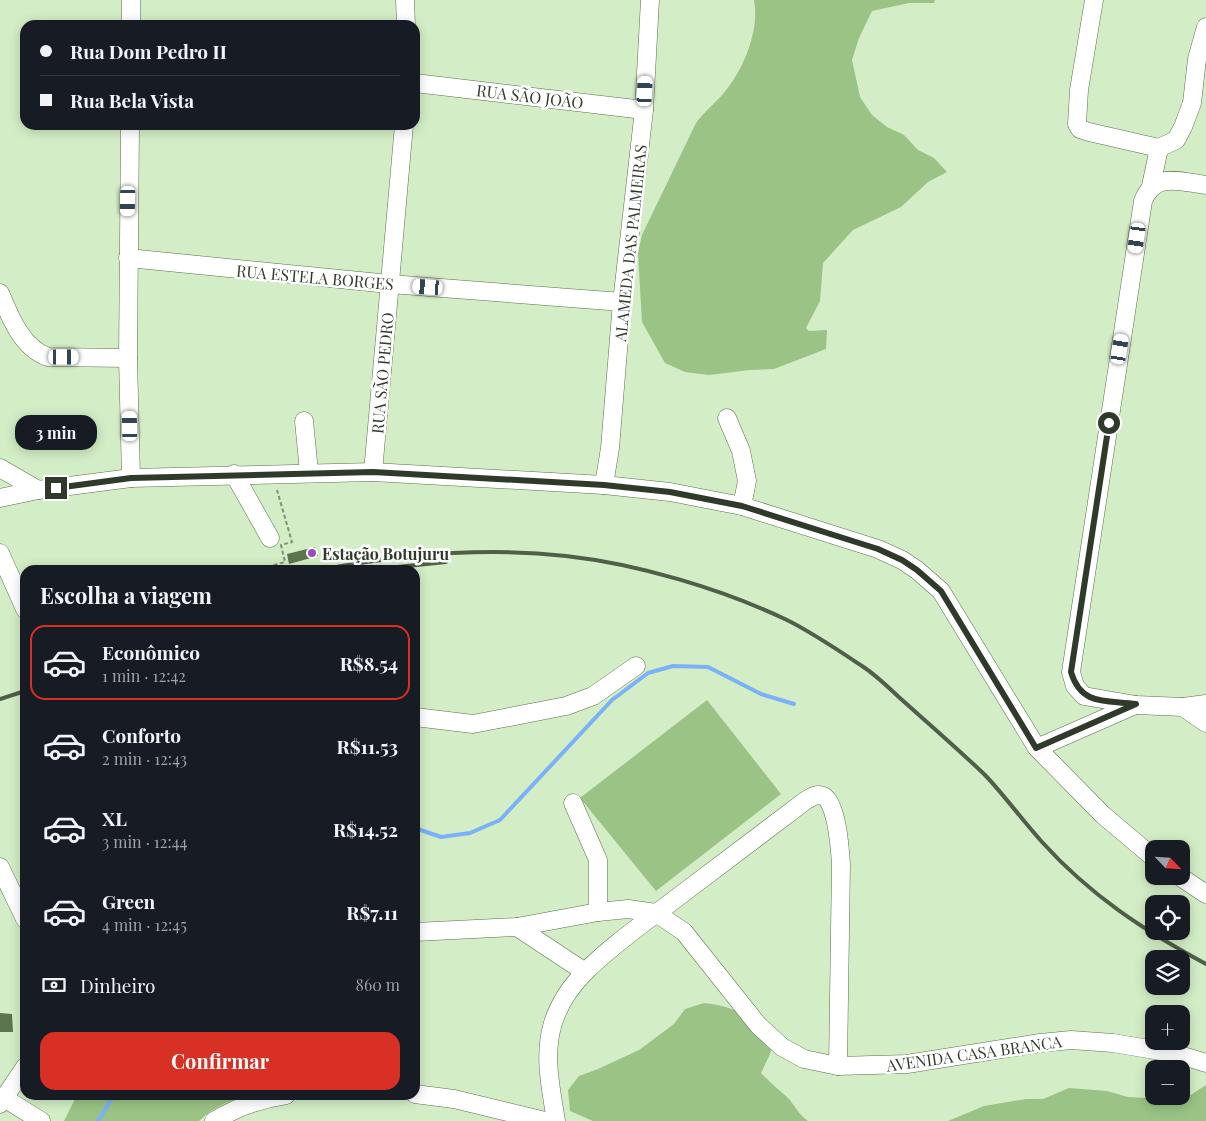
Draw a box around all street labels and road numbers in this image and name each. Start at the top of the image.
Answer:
street label: RUA SÃO JOÃO [475,79,585,113]
street label: ALAMEDA DAS PALMEIRAS [609,143,651,344]
street label: RUA ESTELA BORGES [235,260,395,294]
street label: RUA SÃO PEDRO [366,311,398,435]
street label: AVENIDA CASA BRANCA [884,1030,1064,1076]

